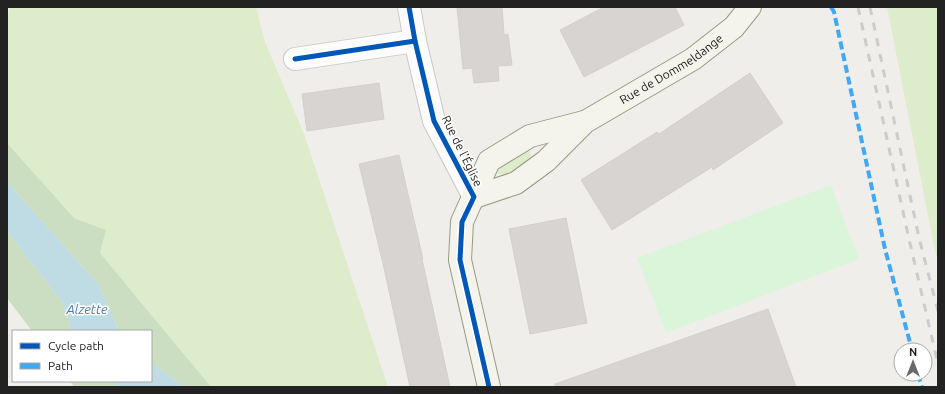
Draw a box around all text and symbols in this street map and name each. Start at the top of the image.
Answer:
street label: Rue de Dommeldange [617,31,725,106]
street label: Rue de l'Église [440,113,485,188]
water label: Alzette [65,302,108,316]
legend [12,330,152,382]
text: Cycle path [48,339,104,352]
north arrow [893,342,933,382]
text: N [909,346,917,358]
text: Path [48,359,73,372]

